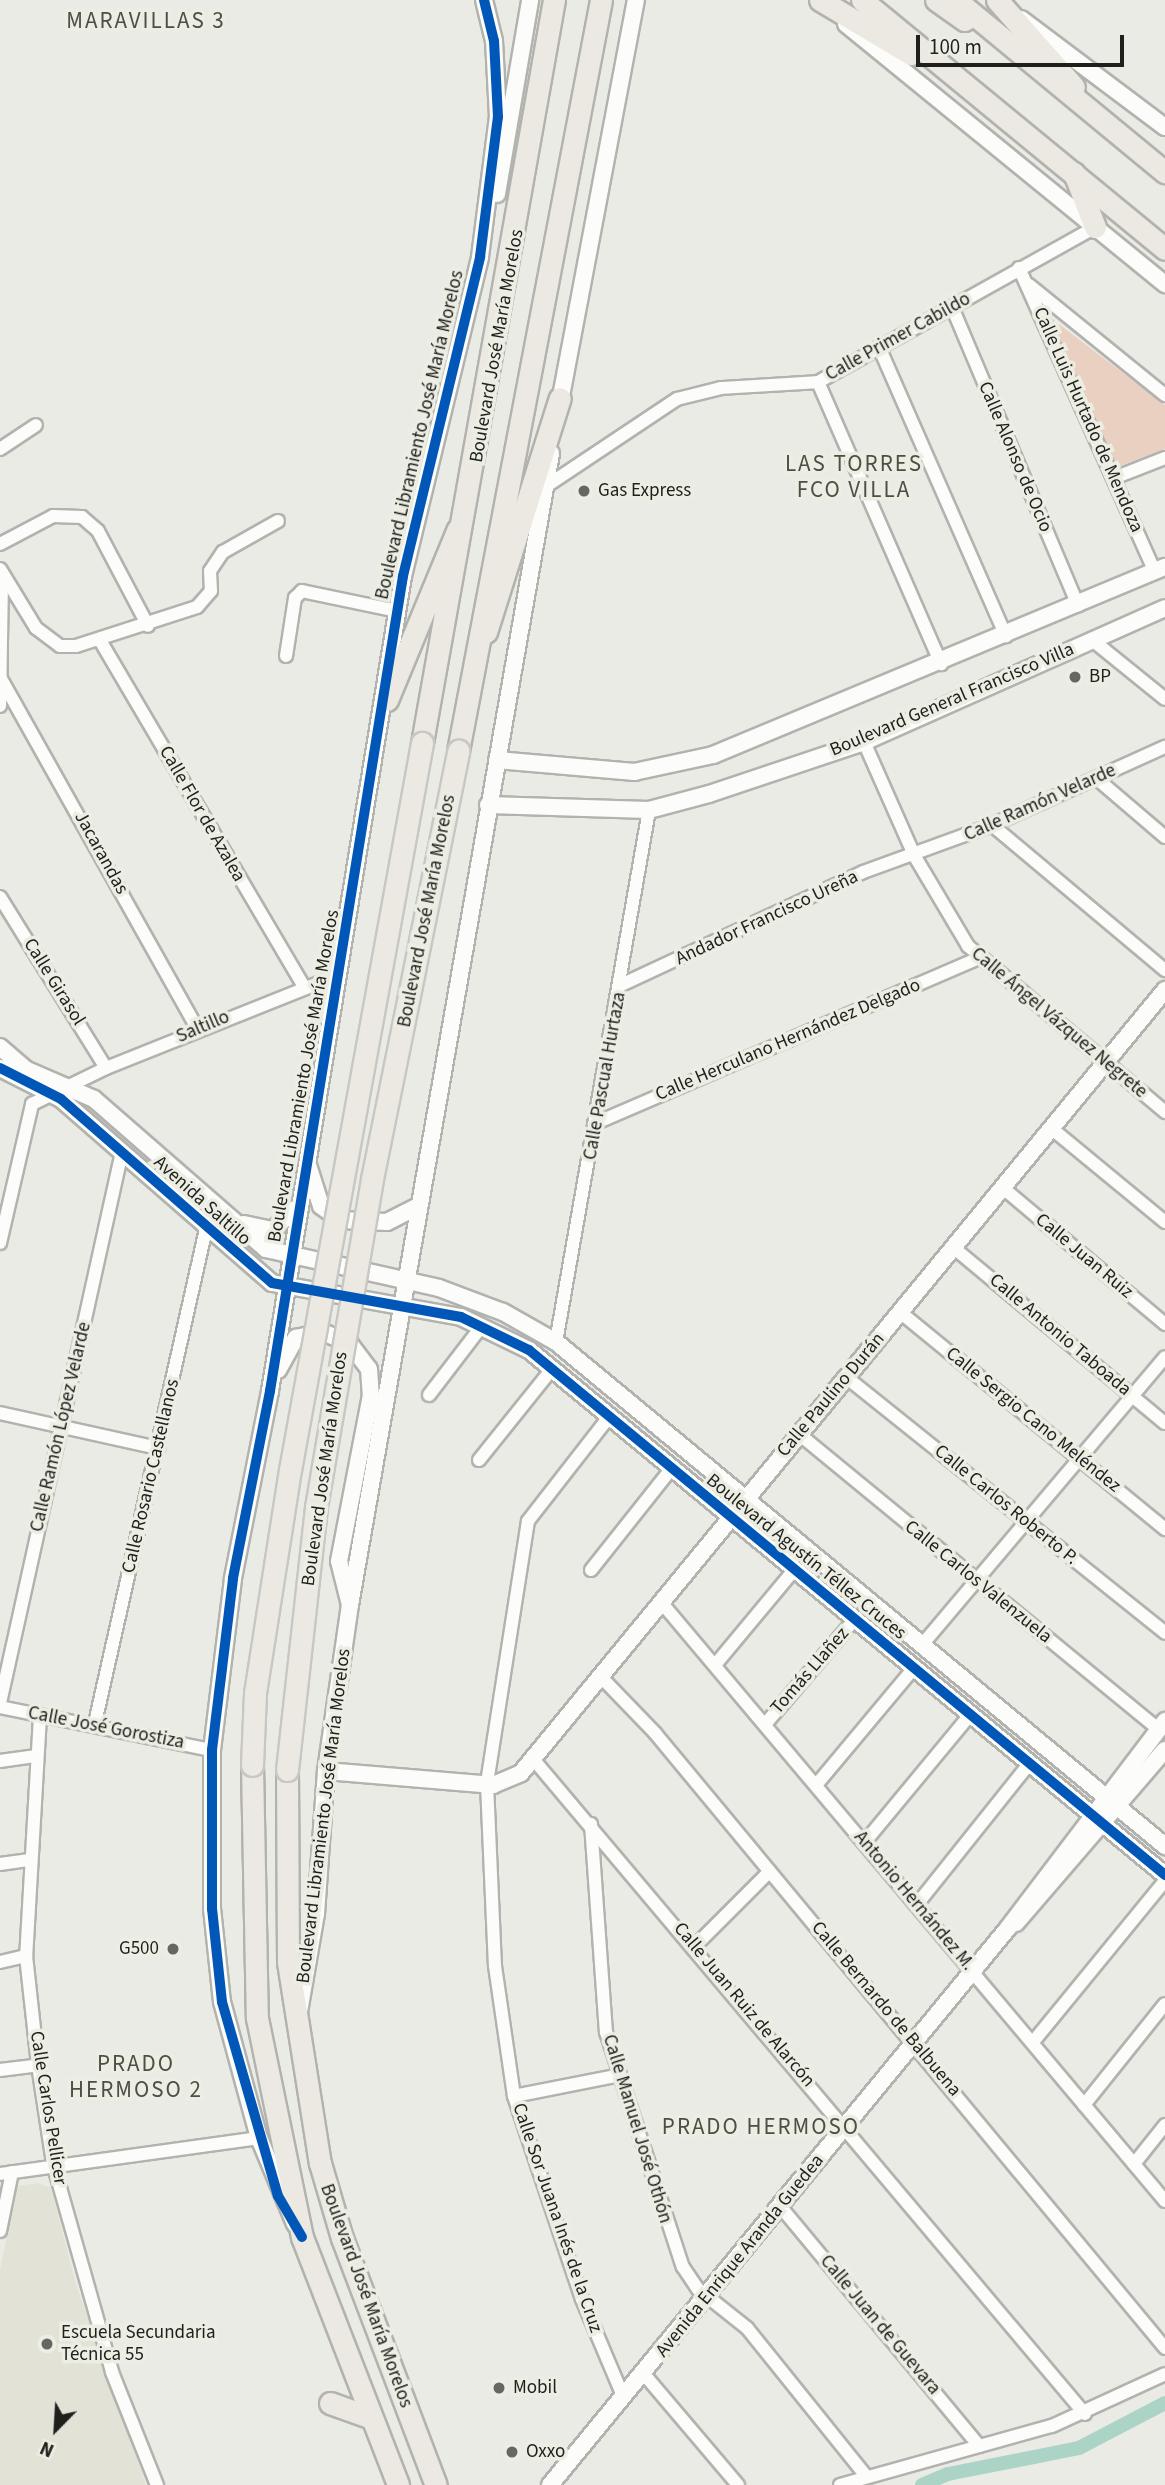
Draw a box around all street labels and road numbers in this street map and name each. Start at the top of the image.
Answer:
street label: Boulevard José María Morelos [465,228,529,464]
street label: Boulevard Libramiento José María Morelos [371,268,469,602]
street label: Calle Primer Cabildo [822,288,974,386]
street label: Calle Luis Hurtado de Mendoza [1028,304,1148,536]
street label: Calle Alonso de Ocio [973,378,1057,536]
street label: Boulevard General Francisco Villa [827,638,1077,762]
street label: Calle Flor de Azalea [154,742,250,886]
street label: Calle Ramón Velarde [961,759,1119,847]
street label: Boulevard José María Morelos [393,793,461,1029]
street label: Jacarandas [69,808,133,898]
street label: Andador Francisco Ureña [672,866,862,970]
street label: Boulevard Libramiento José María Morelos [263,908,345,1244]
street label: Calle Girasol [18,934,90,1030]
street label: Calle Ángel Vázquez Negrete [966,943,1152,1103]
street label: Calle Herculano Hernández Delgado [652,974,924,1106]
street label: Calle Pascual Hurtaza [579,990,631,1162]
street label: Saltillo [173,1006,233,1048]
street label: Avenida Saltillo [149,1151,255,1251]
street label: Calle Juan Ruiz [1031,1209,1137,1303]
street label: Calle Antonio Taboada [984,1269,1136,1401]
street label: Calle Ramón López Velarde [26,1320,96,1534]
street label: Calle Paulino Durán [772,1328,890,1462]
street label: Calle Sergio Cano Meléndez [941,1342,1125,1498]
street label: Boulevard José María Morelos [297,1350,353,1588]
street label: Calle Rosario Castellanos [118,1377,184,1575]
street label: Calle Carlos Roberto P. [930,1440,1082,1570]
street label: Boulevard Agustín Téllez Cruces [701,1469,911,1645]
street label: Calle Carlos Valenzuela [900,1516,1056,1648]
street label: Tomás Llañez [766,1623,854,1719]
street label: Boulevard Libramiento José María Morelos [292,1647,356,1985]
street label: Calle José Gorostiza [26,1702,186,1754]
street label: Antonio Hernández M. [849,1826,979,1976]
street label: Calle Bernardo de Balbuena [806,1917,966,2101]
street label: Calle Juan Ruiz de Alarcón [668,1918,820,2092]
street label: Calle Carlos Pellicer [25,2029,71,2187]
street label: Calle Manuel José Othón [597,2032,677,2226]
street label: Calle Sor Juana Inés de la Cruz [507,2100,607,2336]
street label: Avenida Enrique Aranda Guedea [651,2150,829,2362]
street label: Boulevard José María Morelos [315,2181,417,2411]
street label: Calle Juan de Guevara [815,2250,945,2400]

